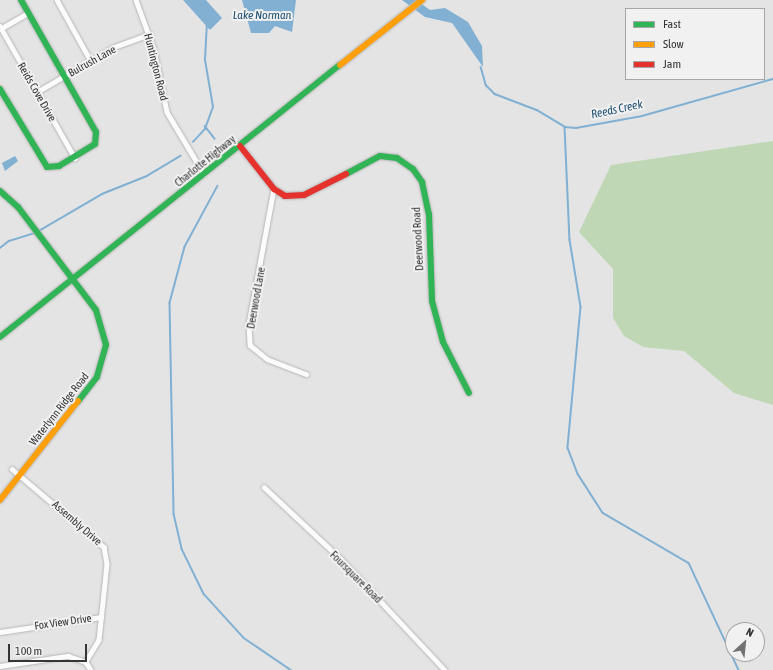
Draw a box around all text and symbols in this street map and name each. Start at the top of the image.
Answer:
legend [625,8,765,80]
water label: Lake Norman [233,9,291,23]
text: Fast [663,17,681,31]
street label: Huntington Road [141,32,171,102]
text: Slow [663,37,684,51]
street label: Bulrush Lane [66,43,118,79]
text: Jam [663,57,681,71]
street label: Reids Cove Drive [15,60,59,124]
water label: Reeds Creek [590,97,644,123]
street label: Charlotte Highway [172,132,238,190]
street label: Deerwood Road [410,207,426,271]
street label: Deerwood Lane [244,266,268,330]
street label: Waterlynn Ridge Road [26,370,92,448]
street label: Assembly Drive [49,498,105,548]
street label: Foursquare Road [327,548,385,606]
street label: Fox View Drive [34,611,92,633]
north arrow [725,622,765,662]
text: N [744,625,756,639]
scale bar [10,636,89,662]
text: 100 m [15,644,42,658]

